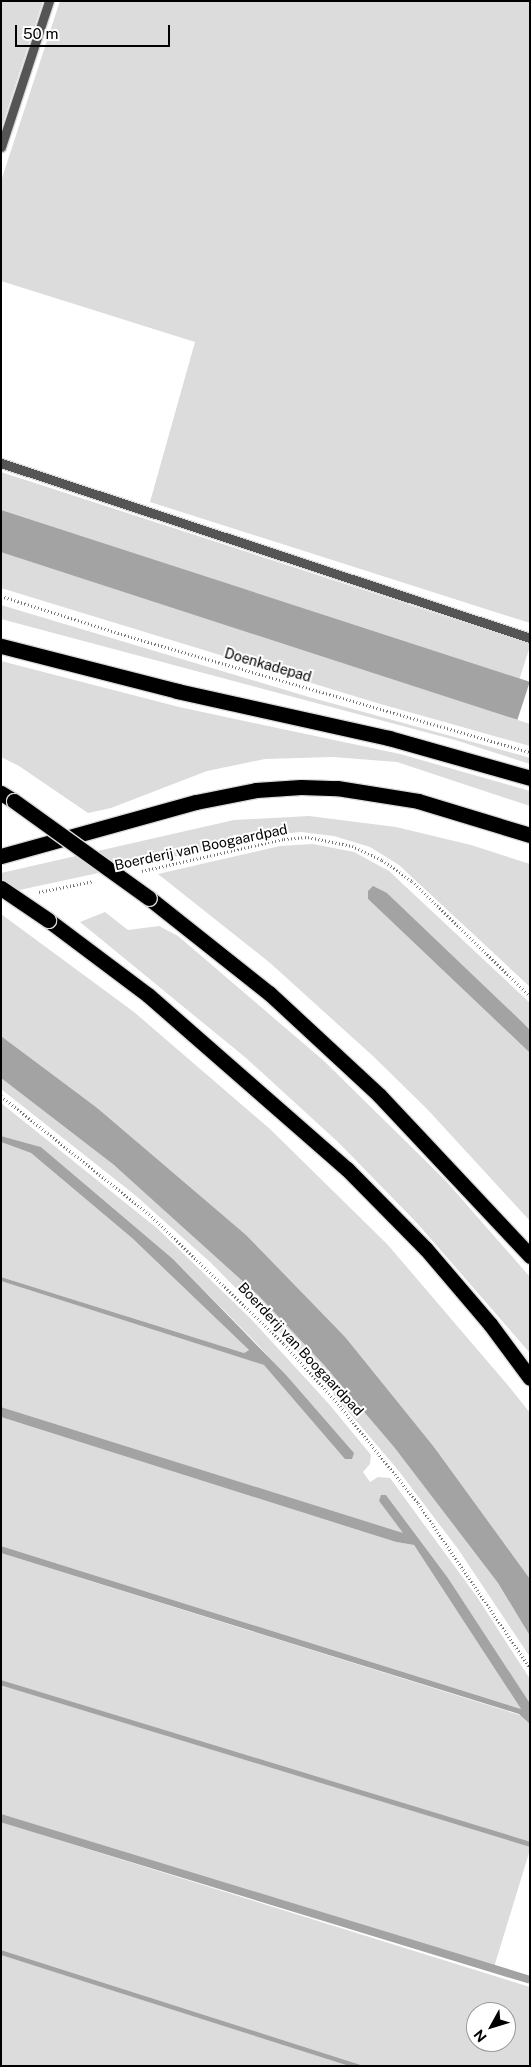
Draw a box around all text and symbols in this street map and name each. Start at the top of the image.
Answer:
scale bar [18,15,172,47]
text: 50 m [23,25,58,42]
street label: Doenkadepad [223,645,313,685]
street label: Boerderij van Boogaardpad [113,820,289,874]
street label: Boerderij van Boogaardpad [235,1279,367,1419]
north arrow [466,2002,516,2052]
text: N [470,2027,490,2045]

